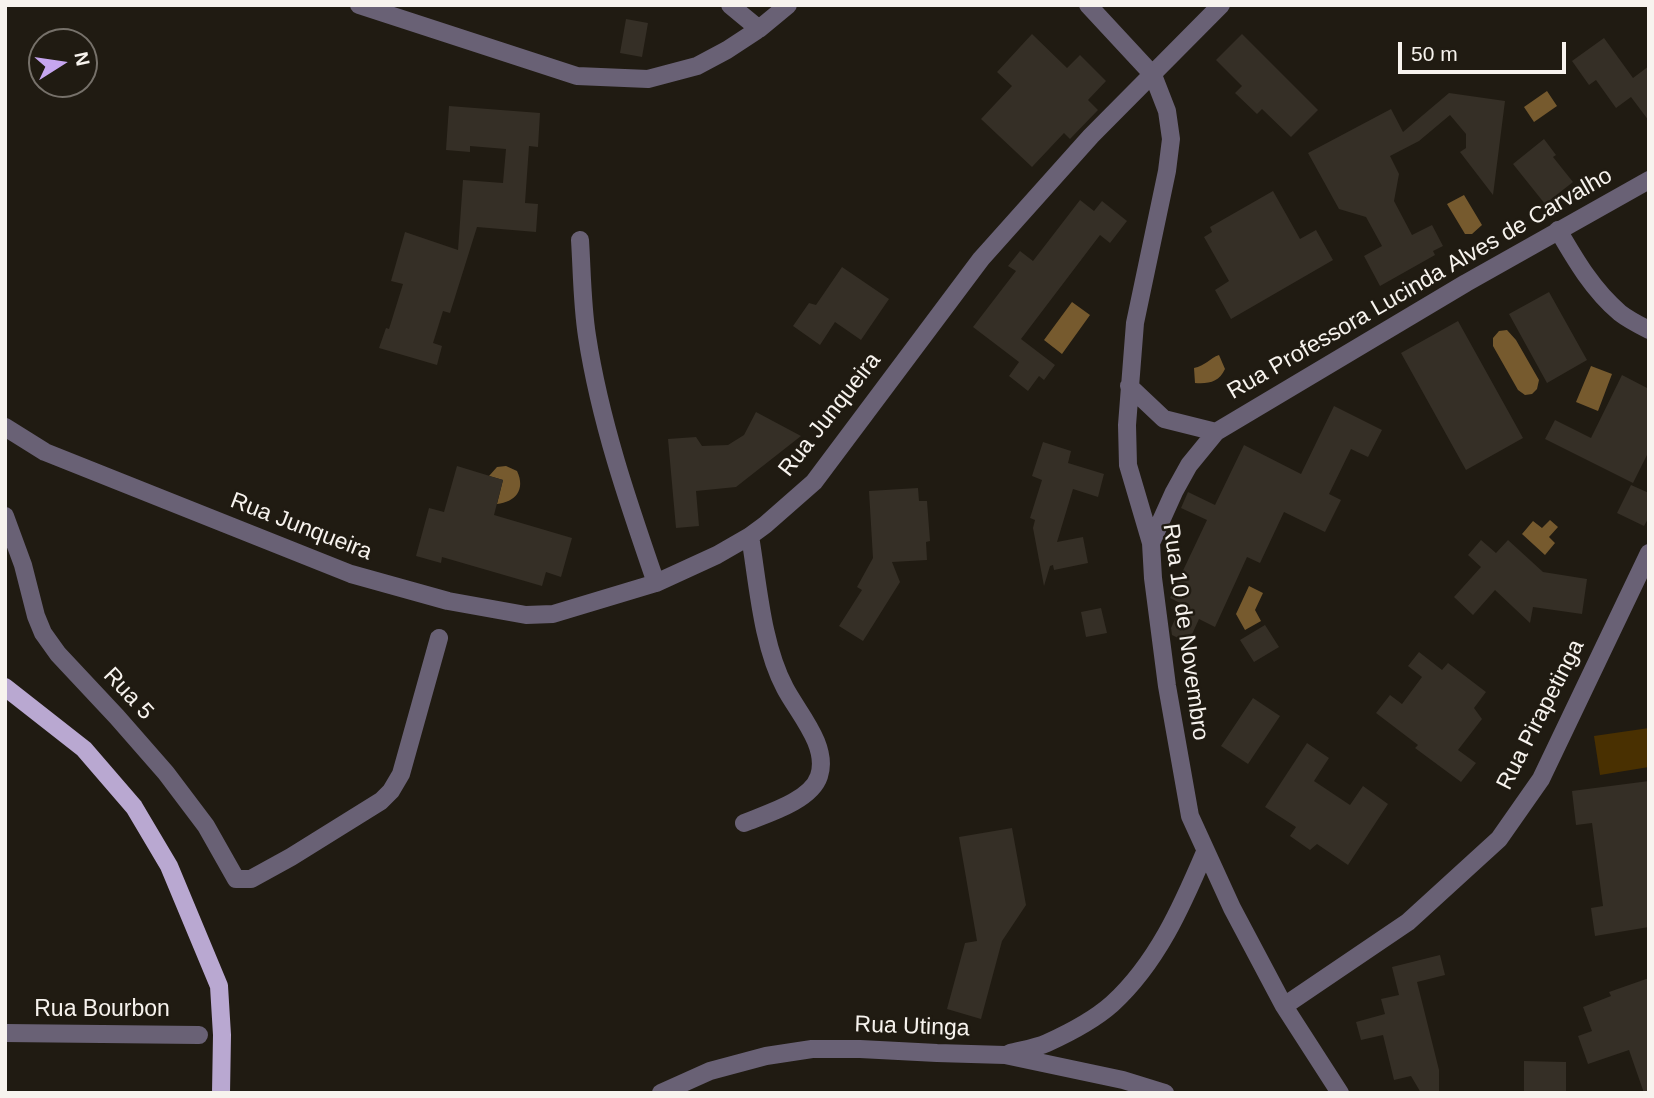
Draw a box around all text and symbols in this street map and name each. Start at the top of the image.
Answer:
north arrow [28,28,98,98]
scale bar [1402,28,1570,72]
text: 50 m [1411,42,1458,65]
text: N [70,50,94,68]
street label: Rua Professora Lucinda Alves de Carvalho [1223,162,1617,406]
street label: Rua Junqueira [773,348,887,482]
street label: Rua Junqueira [226,487,376,567]
street label: Rua 10 de Novembro [1156,522,1214,742]
street label: Rua Pirapetinga [1491,635,1591,795]
street label: Rua 5 [97,662,159,726]
street label: Rua Bourbon [34,996,170,1024]
street label: Rua Utinga [854,1011,970,1043]

